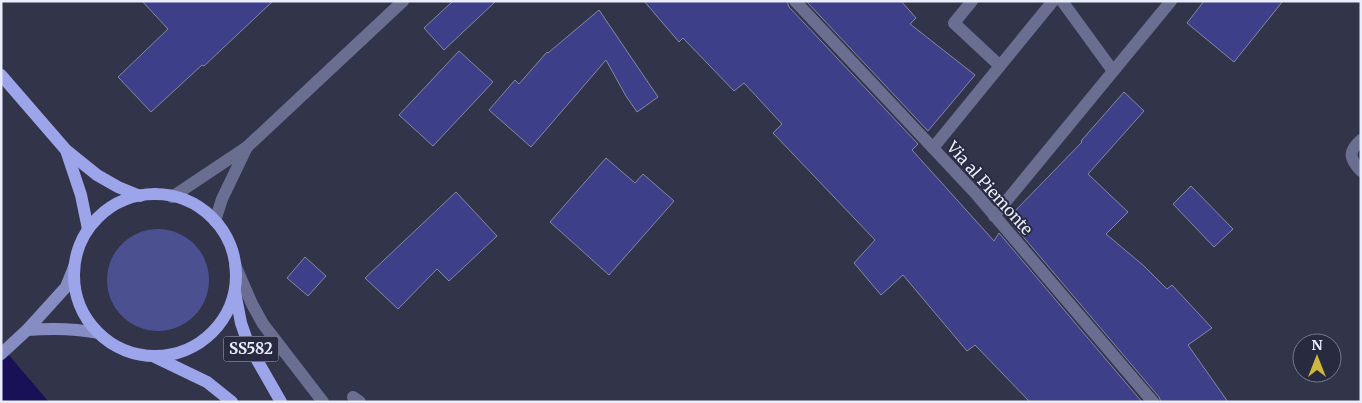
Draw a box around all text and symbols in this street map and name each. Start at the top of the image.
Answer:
street label: Via al Piemonte [942,136,1037,239]
north arrow [1292,333,1342,383]
road number: SS582 [224,336,278,362]
text: N [1311,336,1323,354]

